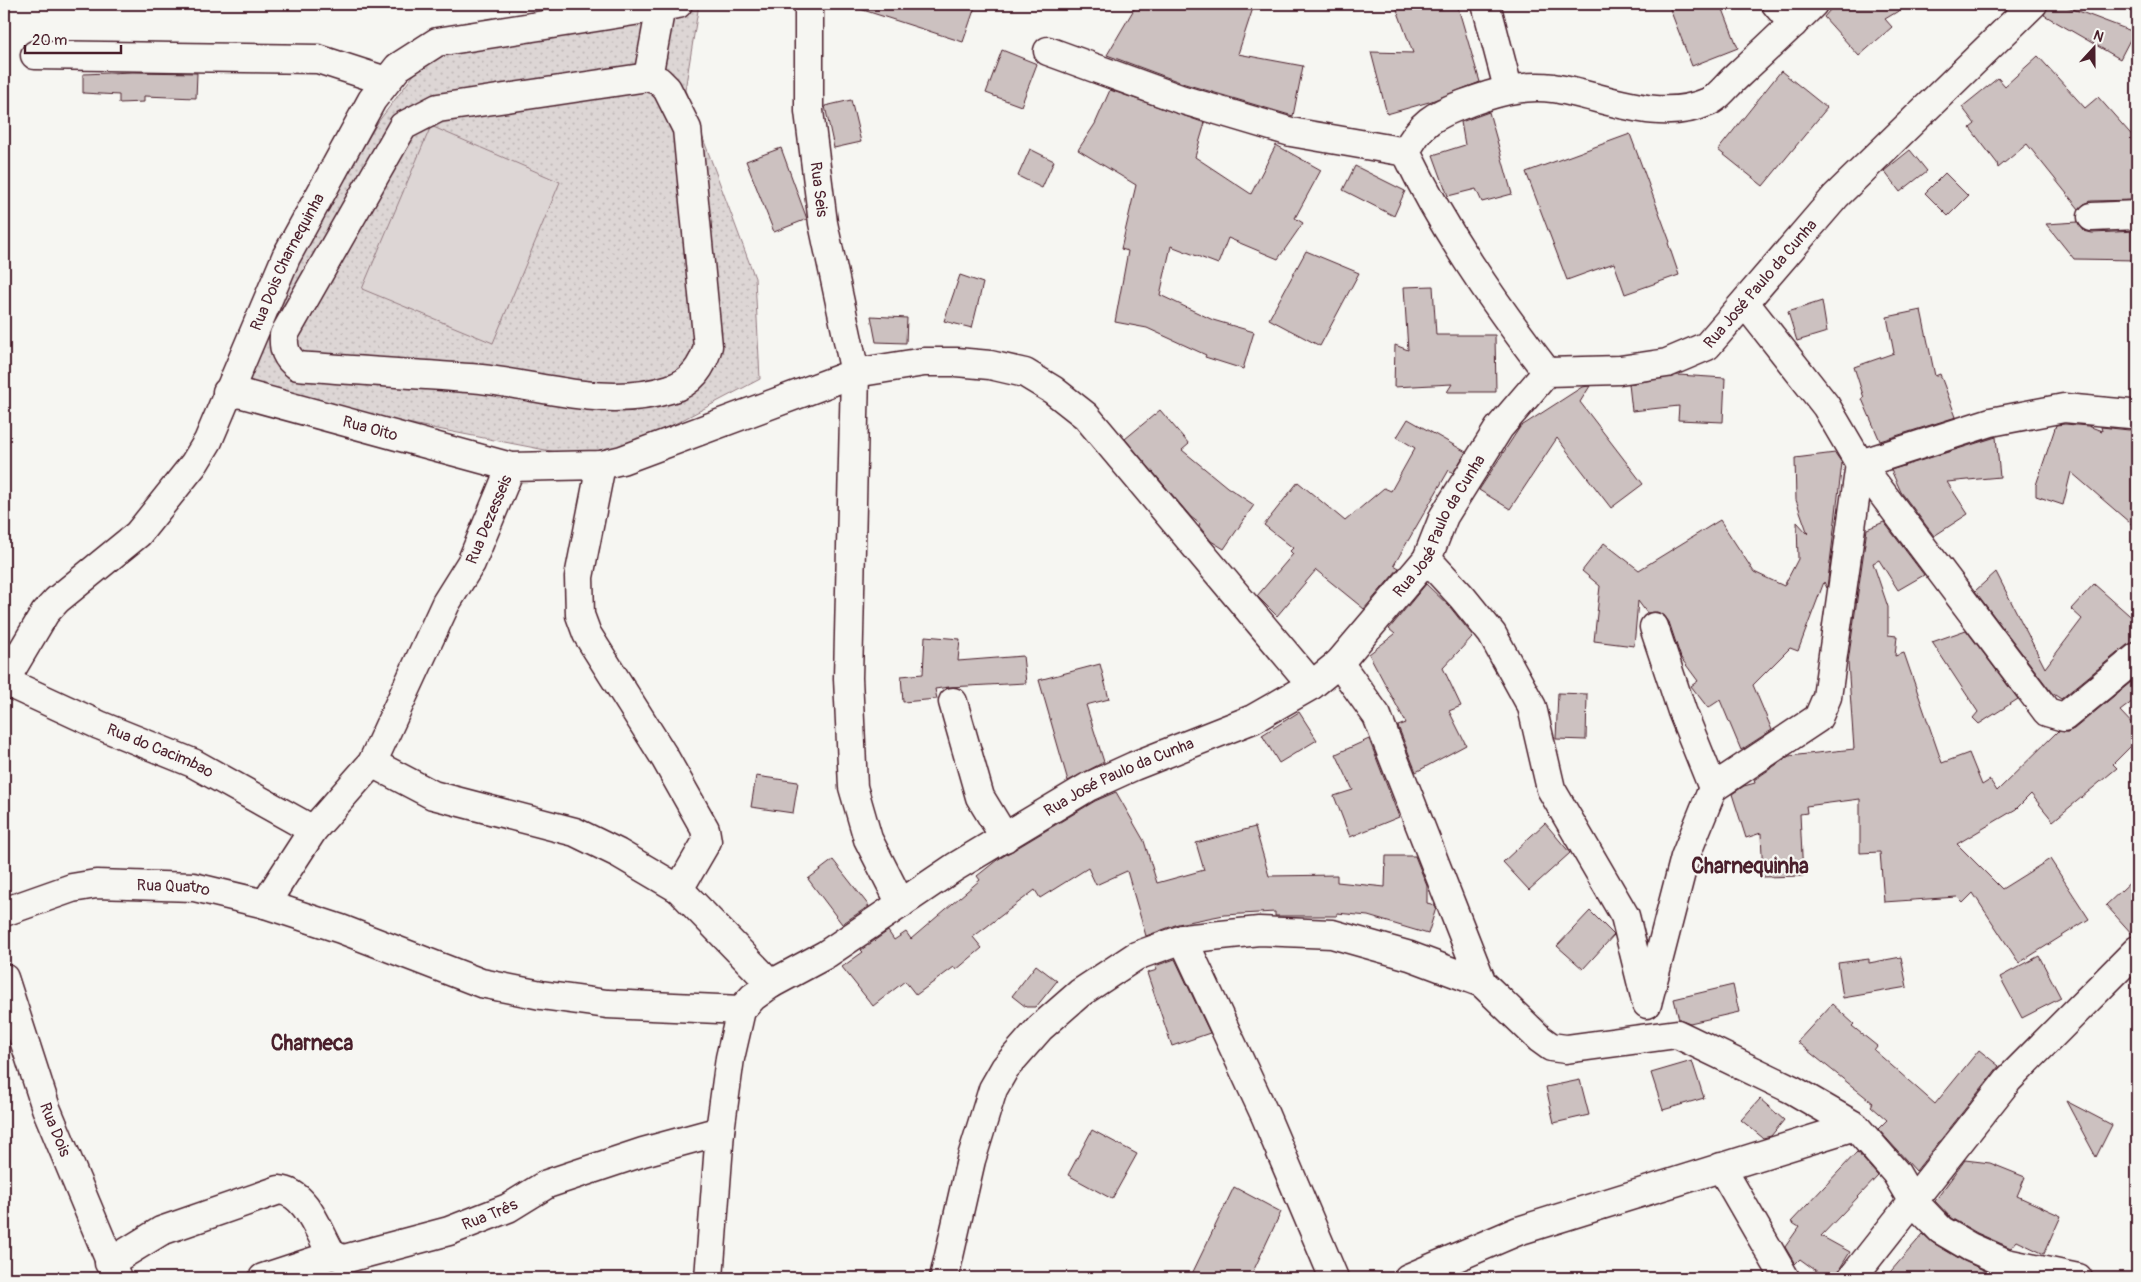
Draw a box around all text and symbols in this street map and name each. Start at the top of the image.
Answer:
scale bar [25,22,121,54]
north arrow [2068,22,2118,72]
text: N [2091,27,2106,46]
text: 20 m [32,31,67,50]
street label: Rua Seis [805,161,832,218]
street label: Rua Dois Charnequinha [246,190,329,334]
street label: Rua José Paulo da Cunha [1699,215,1821,353]
street label: Rua Oito [340,412,400,446]
street label: Rua José Paulo da Cunha [1389,451,1490,602]
street label: Rua Dezesseis [462,472,517,567]
street label: Rua do Cacimbao [104,719,217,783]
street label: Rua José Paulo da Cunha [1040,733,1197,821]
district label: Charnequinha [1691,853,1809,880]
street label: Rua Quatro [136,875,213,901]
district label: Charneca [271,1030,354,1057]
street label: Rua Dois [35,1100,75,1160]
street label: Rua Três [459,1194,521,1235]

